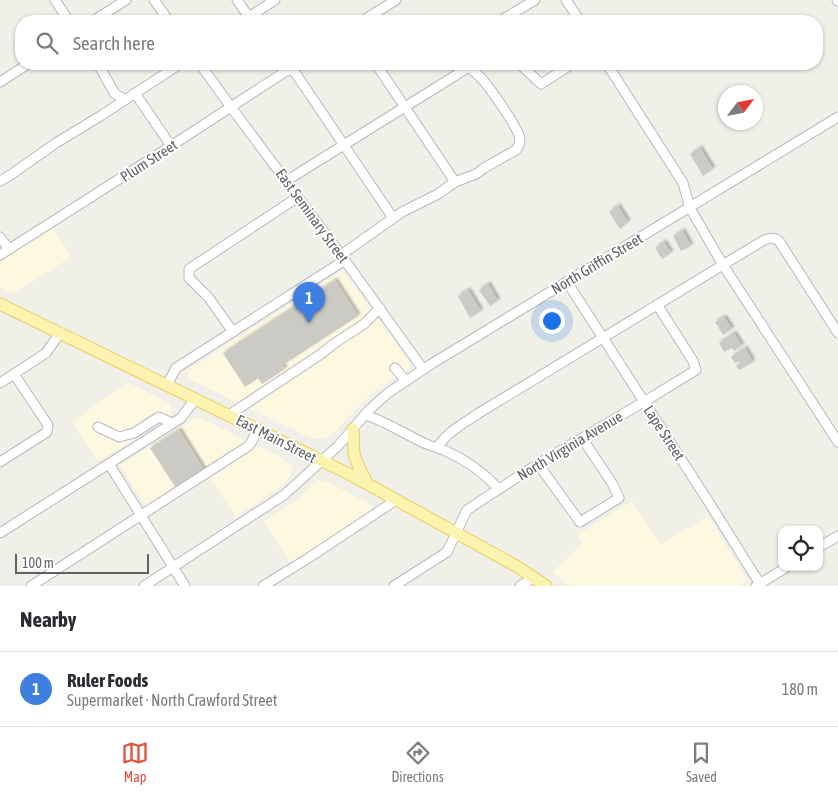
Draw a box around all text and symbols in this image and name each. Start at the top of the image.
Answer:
search box [15,15,823,70]
icon: search [33,29,61,57]
text: Search here [73,32,155,54]
north arrow [718,85,763,130]
street label: Plum Street [117,136,180,185]
street label: East Seminary Street [273,165,352,266]
street label: North Griffin Street [548,230,645,298]
pin: 1 [293,282,325,323]
your location [539,308,565,334]
street label: Lape Street [640,402,688,463]
street label: North Virginia Avenue [514,407,626,484]
street label: East Main Street [233,411,319,466]
map controls [778,526,823,571]
button: locate [778,526,823,571]
scale bar [15,551,149,574]
text: 100 m [22,555,54,571]
text: Nearby [20,607,76,631]
text: Ruler Foods [67,669,148,691]
text: 1 [32,680,40,698]
text: 180 m [782,680,818,698]
text: Supermarket · North Crawford Street [67,691,277,709]
tab: Map [121,739,149,785]
tab: Directions [391,739,444,785]
tab: Saved [686,739,717,785]

